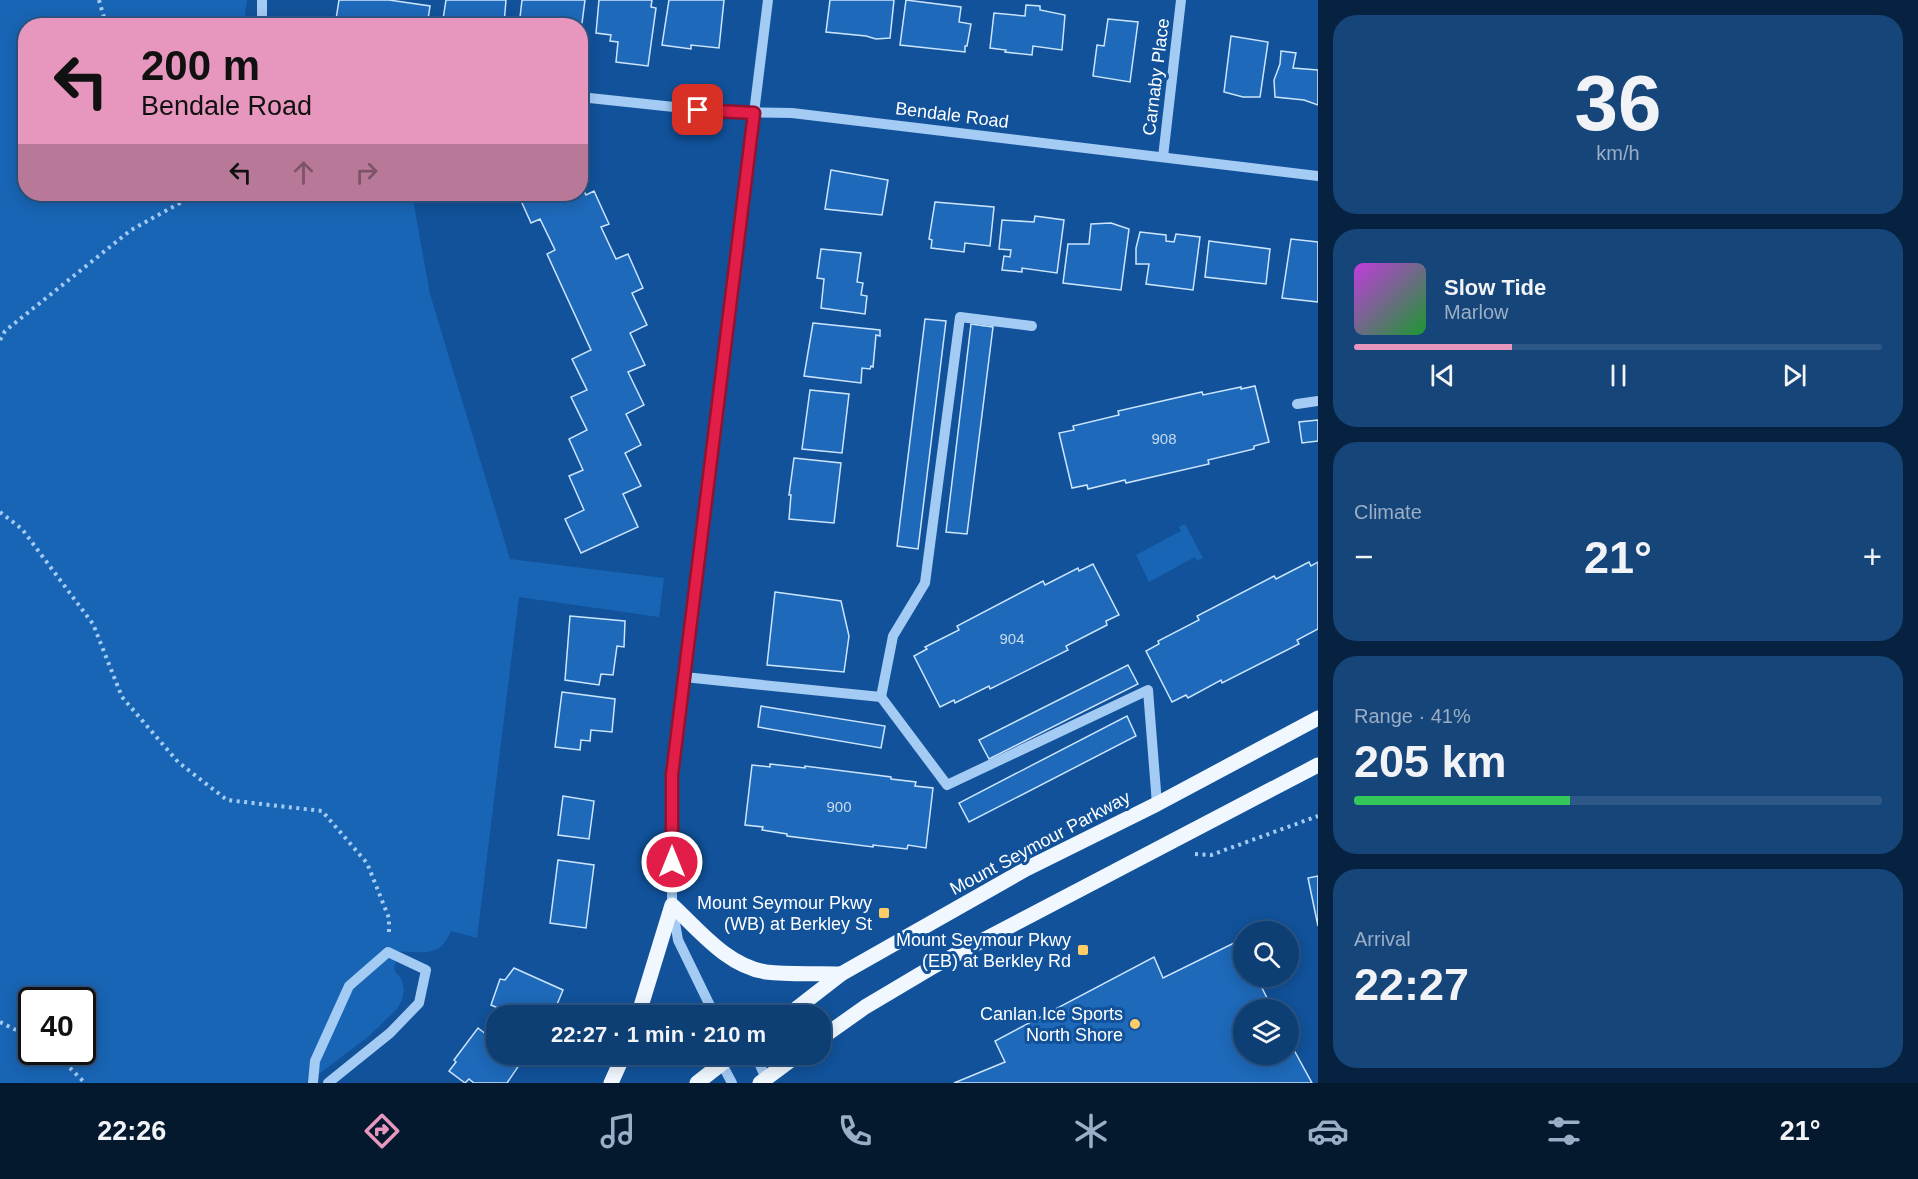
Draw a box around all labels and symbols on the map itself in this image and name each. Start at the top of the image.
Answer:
street label: Carnaby Place [1139,17,1173,137]
pin [672,84,723,135]
street label: Bendale Road [894,98,1010,132]
house number: 908 [1151,430,1177,447]
house number: 904 [999,630,1025,647]
street label: Mount Seymour Parkway [947,787,1133,899]
house number: 900 [826,798,852,815]
position arrow [640,830,704,894]
place label: Mount Seymour Pkwy (WB) at Berkley St [697,893,872,934]
marker: Mount Seymour Pkwy (WB) at Berkley St [877,906,891,920]
place label: Mount Seymour Pkwy (EB) at Berkley Rd [896,930,1071,971]
marker: Mount Seymour Pkwy (EB) at Berkley Rd [1076,943,1090,957]
speed limit sign: 40 [18,987,96,1065]
place label: Canlan Ice Sports North Shore [980,1004,1123,1045]
marker: Canlan Ice Sports North Shore [1128,1017,1142,1031]

